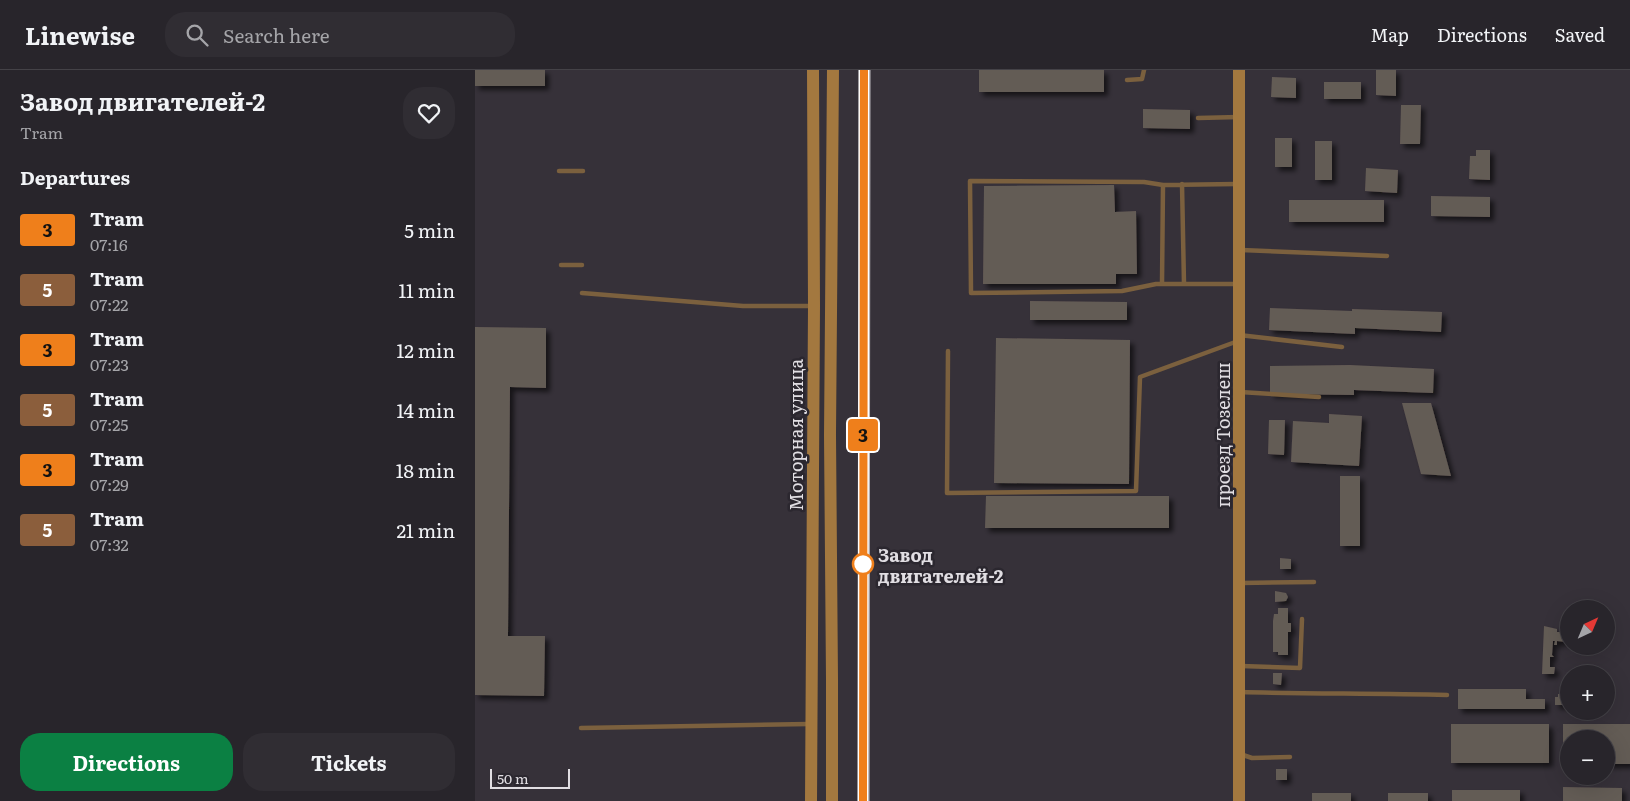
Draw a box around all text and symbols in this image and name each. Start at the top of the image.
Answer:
search box [165,12,515,57]
text: Linewise [25,17,135,52]
icon: search [183,21,211,49]
text: Search here [223,21,330,49]
text: Map [1371,21,1409,48]
text: Directions [1437,21,1527,48]
text: Saved [1555,21,1605,48]
text: Завод двигателей-2 [20,83,265,118]
button: heart [403,87,455,139]
text: Tram [20,120,63,144]
text: Departures [20,163,130,191]
text: Tram [90,204,144,232]
text: 3 [42,216,53,243]
text: 5 min [404,216,455,244]
text: 07:16 [90,232,127,256]
text: Tram [90,264,144,292]
text: 5 [43,276,52,303]
text: 11 min [398,276,455,304]
text: 07:22 [90,292,128,316]
text: Tram [90,324,144,352]
text: 3 [42,336,53,363]
text: 12 min [396,336,455,364]
text: 07:23 [90,352,129,376]
street label: Моторная улица [782,359,809,511]
street label: проезд Тозелеш [1209,362,1236,508]
text: Tram [90,384,144,412]
text: 5 [43,396,52,423]
text: 14 min [396,396,455,424]
text: 07:25 [90,412,128,436]
line badge: 3 [847,419,879,451]
text: 3 [858,421,868,448]
text: Tram [90,444,144,472]
text: 3 [42,456,53,483]
text: 18 min [396,456,455,484]
text: 07:29 [90,472,129,496]
text: Tram [90,504,144,532]
text: 5 [43,516,52,543]
text: 21 min [396,516,455,544]
text: 07:32 [90,532,129,556]
place label: Завод двигателей-2 [878,541,1004,589]
marker: Завод двигателей-2 [852,553,874,575]
north arrow [1560,600,1615,655]
map controls [1560,600,1615,785]
button: + [1560,665,1615,720]
button: − [1560,730,1615,785]
button: Directions [20,733,233,791]
button: Tickets [243,733,455,791]
scale bar [490,766,570,789]
text: 50 m [497,768,529,788]

